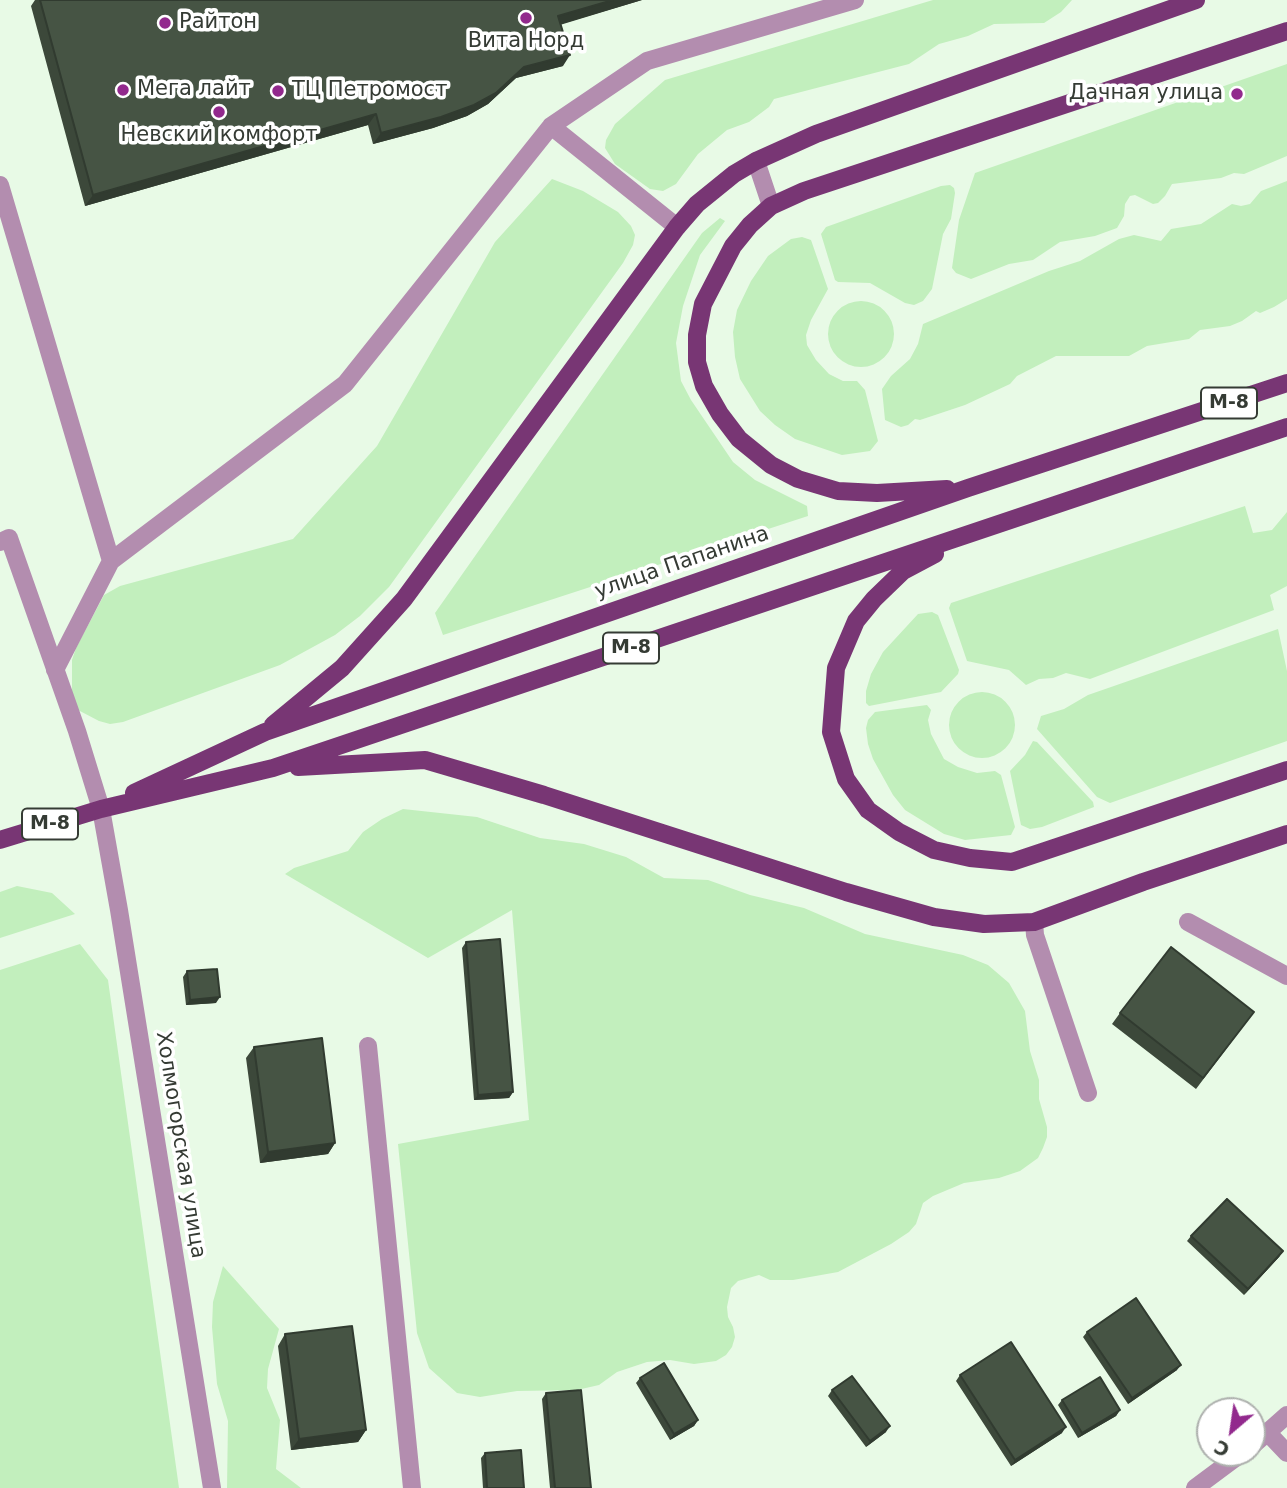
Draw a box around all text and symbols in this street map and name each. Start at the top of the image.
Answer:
place label: Райтон [179,10,257,36]
marker: Вита Норд [518,10,534,26]
marker: Райтон [157,15,173,31]
place label: Вита Норд [468,29,584,55]
place label: Мега лайт [137,77,251,103]
place label: ТЦ Петромост [292,78,447,104]
place label: Дачная улица [1069,81,1223,107]
marker: Мега лайт [115,82,131,98]
marker: ТЦ Петромост [270,83,286,99]
marker: Дачная улица [1229,86,1245,102]
marker: Невский комфорт [211,104,227,120]
place label: Невский комфорт [120,123,318,149]
road number: М-8 [1201,388,1257,418]
street label: улица Папанина [592,521,772,605]
road number: М-8 [603,632,659,664]
road number: М-8 [22,808,78,839]
street label: Холмогорская улица [150,1030,210,1260]
north arrow [1196,1397,1266,1467]
text: С [1210,1436,1233,1462]

